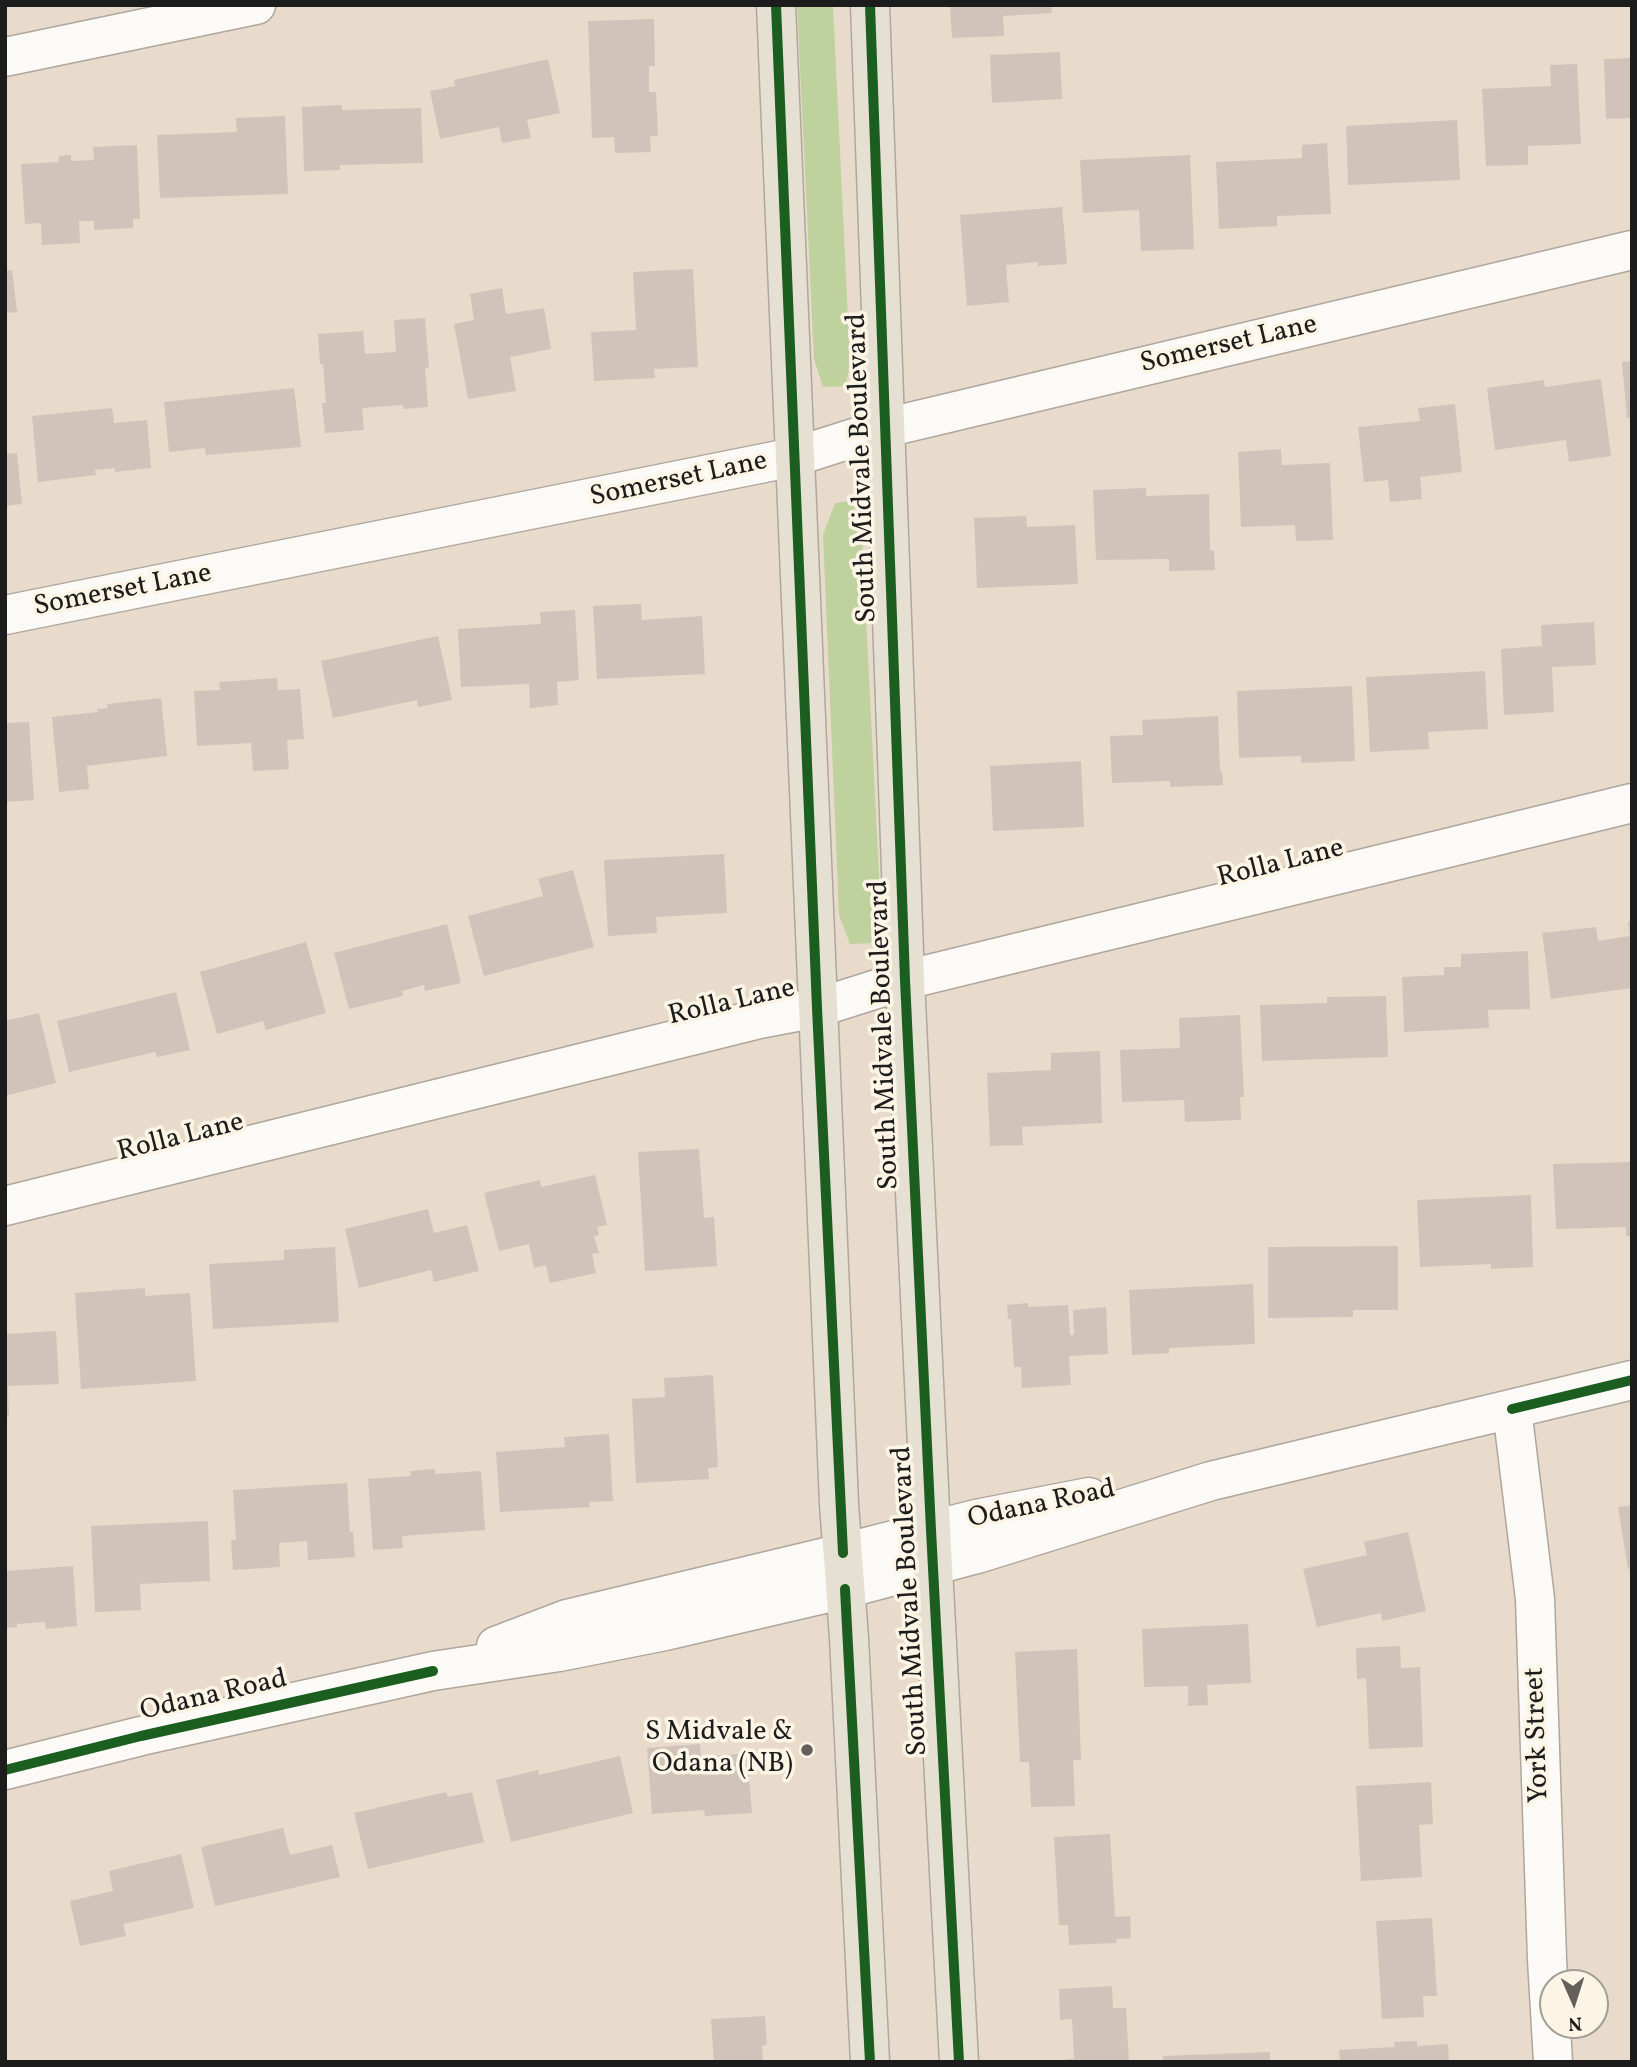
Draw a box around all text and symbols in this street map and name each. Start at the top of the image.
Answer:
street label: Somerset Lane [1137,309,1321,383]
street label: South Midvale Boulevard [842,312,886,624]
street label: Somerset Lane [587,446,771,516]
street label: Somerset Lane [31,558,215,626]
street label: Rolla Lane [1214,833,1348,897]
street label: South Midvale Boulevard [864,879,908,1191]
street label: Rolla Lane [665,973,799,1035]
street label: Rolla Lane [114,1107,248,1171]
street label: South Midvale Boulevard [887,1445,937,1757]
street label: Odana Road [965,1474,1119,1538]
street label: Odana Road [137,1664,291,1730]
street label: York Street [1520,1666,1558,1804]
place label: S Midvale & Odana (NB) [645,1717,793,1783]
marker: S Midvale & Odana (NB) [799,1742,815,1758]
north arrow [1539,1969,1609,2039]
text: N [1567,2010,1583,2036]

